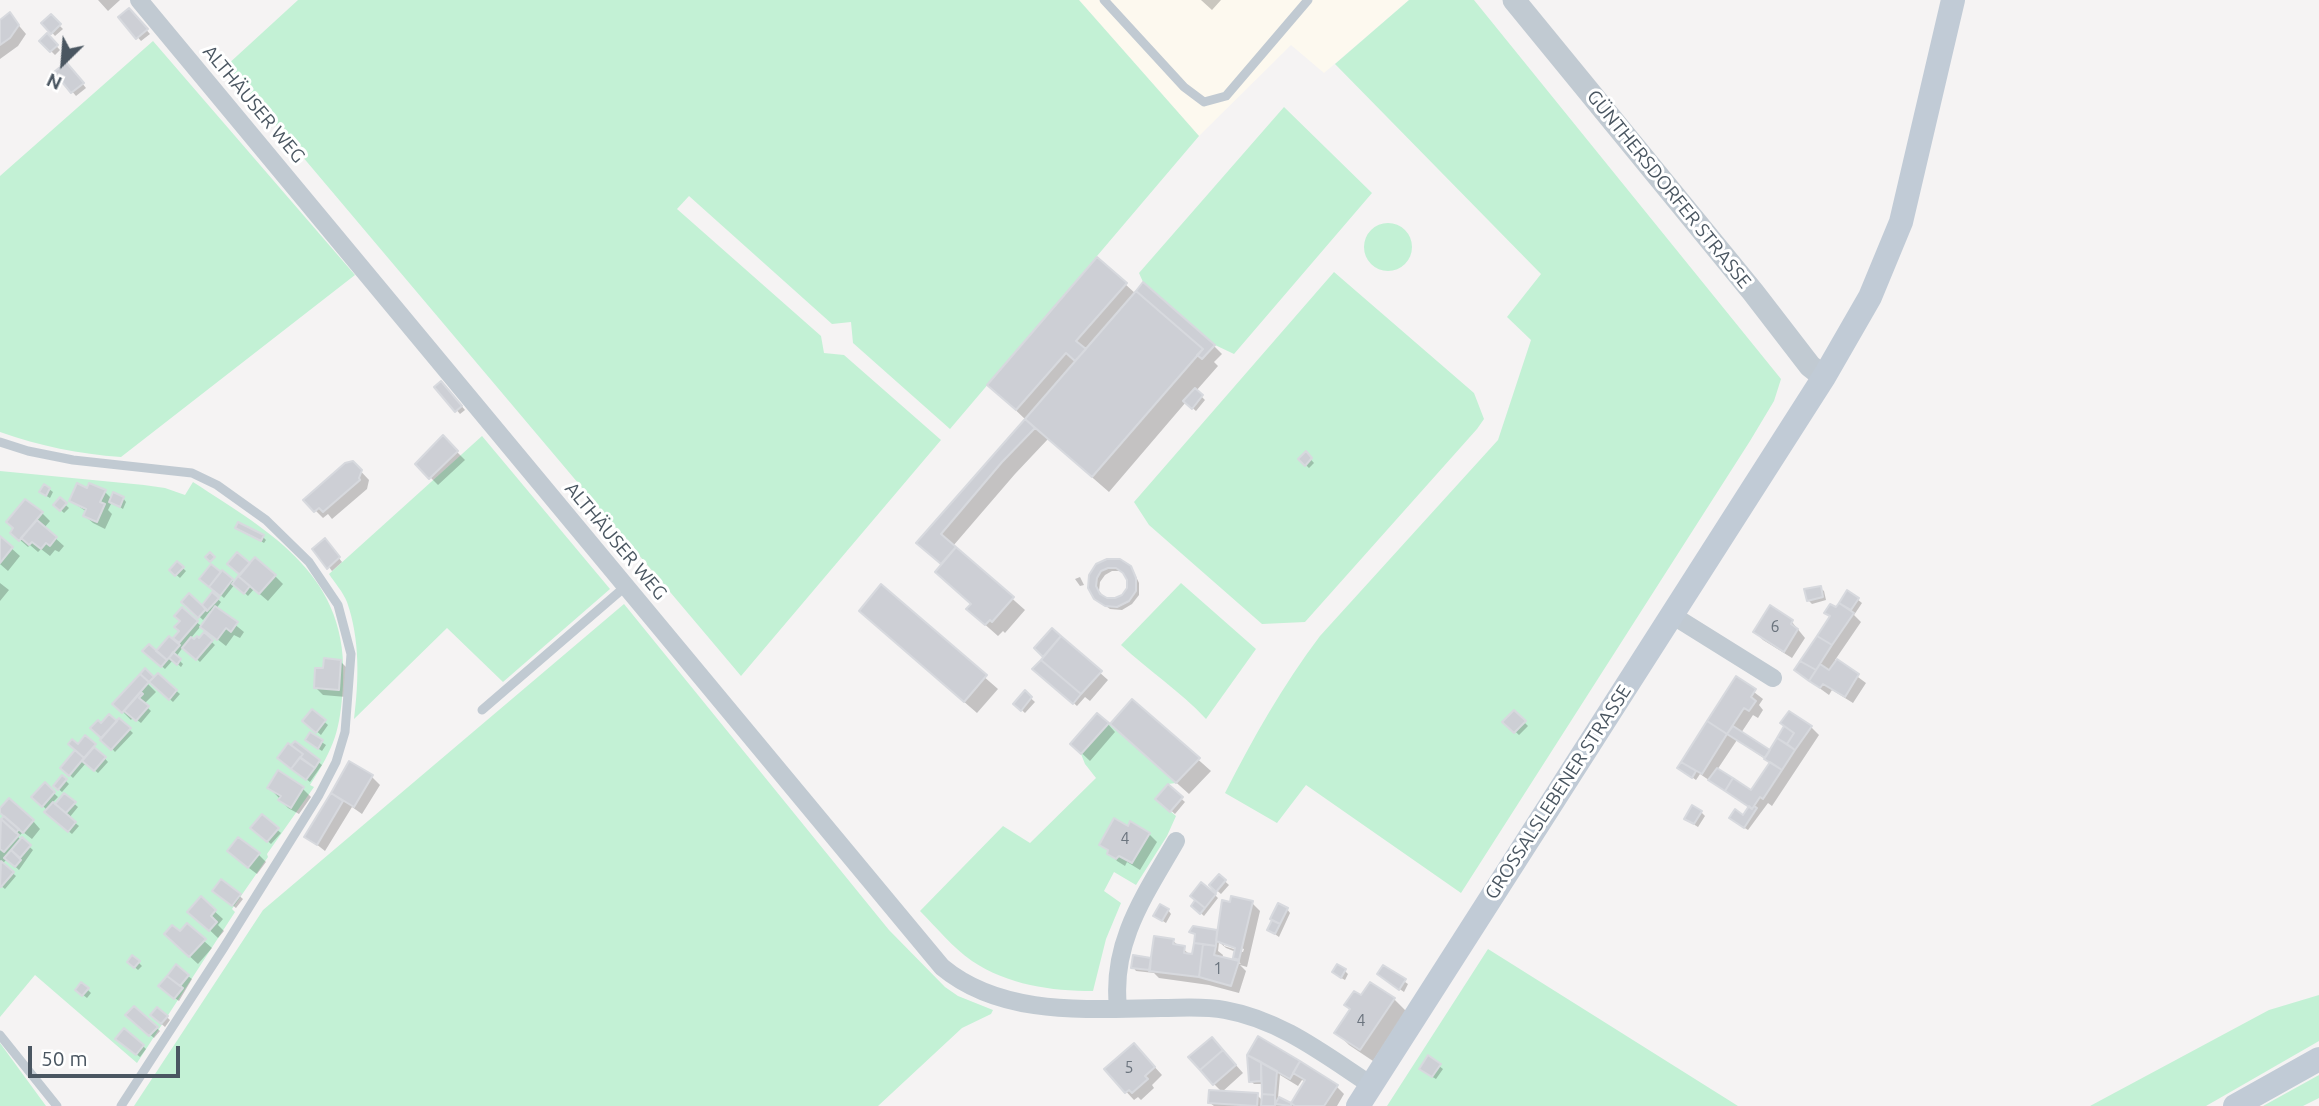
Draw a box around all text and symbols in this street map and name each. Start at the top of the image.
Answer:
north arrow [28,28,98,98]
street label: ALTHÄUSER WEG [198,41,310,167]
text: N [43,69,65,95]
street label: GÜNTHERSDORFER STRASSE [1582,85,1756,293]
street label: ALTHÄUSER WEG [560,478,672,604]
house number: 6 [1770,617,1780,637]
street label: GROSSALSLEBENER STRASSE [1480,681,1636,903]
house number: 4 [1120,829,1130,849]
house number: 1 [1213,959,1223,979]
house number: 4 [1356,1011,1366,1031]
scale bar [32,1032,184,1076]
text: 50 m [41,1046,88,1070]
house number: 5 [1124,1058,1134,1078]

